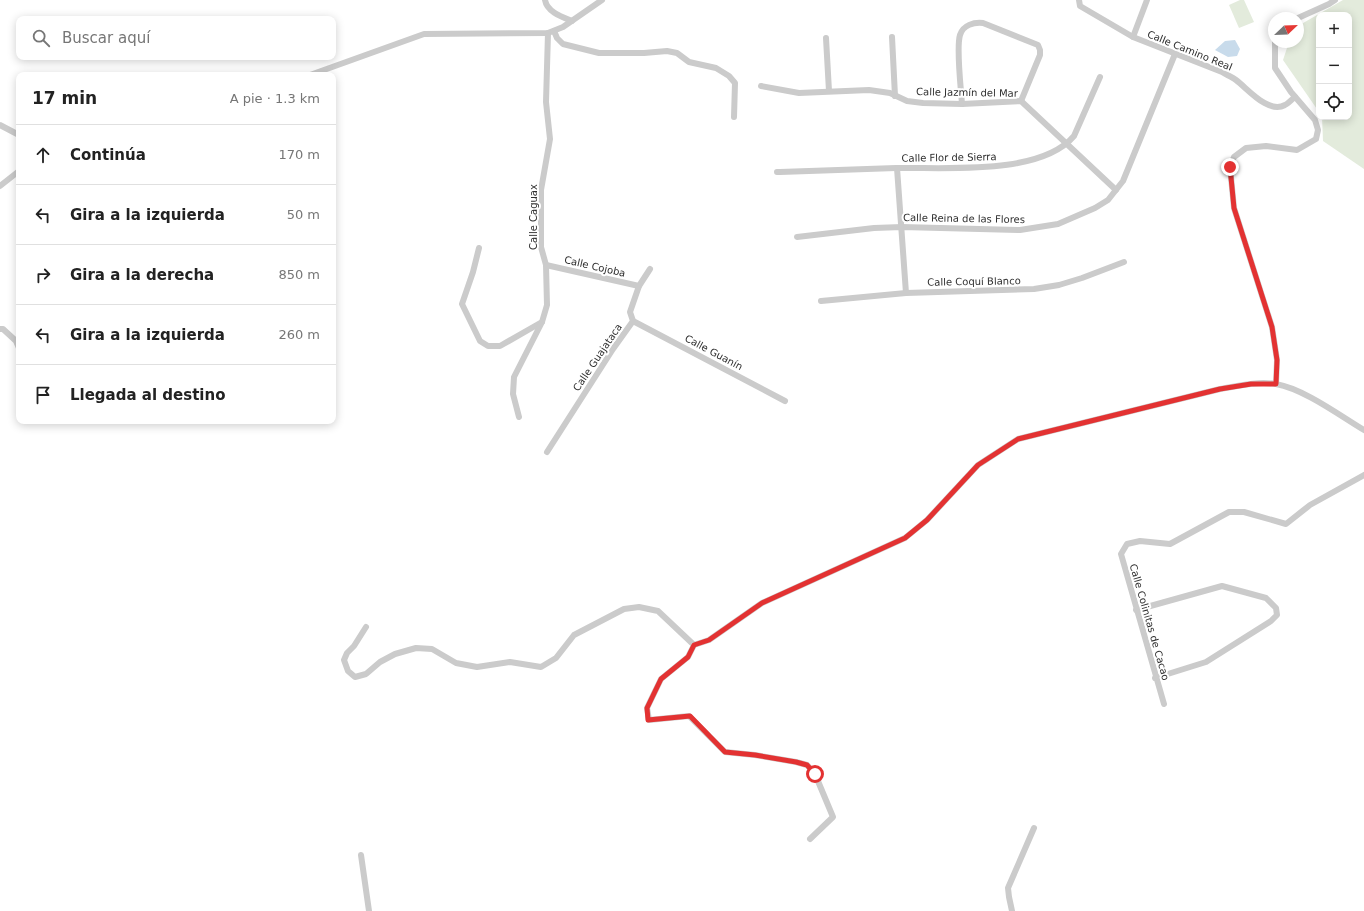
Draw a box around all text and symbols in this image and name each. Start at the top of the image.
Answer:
north arrow [1268,12,1304,48]
map controls [1316,12,1352,120]
button: + [1316,12,1352,48]
search box [16,16,336,60]
icon: search [30,27,52,49]
street label: Calle Camino Real [1146,28,1234,73]
text: Buscar aquí [62,29,150,47]
button: − [1316,48,1352,84]
button: locate [1316,84,1352,120]
street label: Calle Jazmín del Mar [916,86,1019,99]
text: 17 min [32,88,97,108]
text: A pie · 1.3 km [230,91,320,106]
icon: ahead [32,144,54,166]
text: Continúa [70,146,146,164]
text: 170 m [278,147,320,162]
street label: Calle Flor de Sierra [901,151,997,164]
route end [1221,158,1239,176]
street label: Calle Caguax [528,184,539,250]
icon: left [32,204,54,226]
text: Gira a la izquierda [70,206,225,224]
text: 50 m [287,207,320,222]
street label: Calle Reina de las Flores [903,212,1025,225]
street label: Calle Cojoba [563,254,627,279]
icon: right [32,264,54,286]
text: Gira a la derecha [70,266,214,284]
text: 850 m [278,267,320,282]
street label: Calle Coquí Blanco [927,275,1021,288]
street label: Calle Guajataca [571,322,624,393]
icon: left [32,324,54,346]
text: Gira a la izquierda [70,326,225,344]
text: 260 m [278,327,320,342]
street label: Calle Guanín [683,333,744,372]
icon: arrive [32,384,54,406]
text: Llegada al destino [70,386,225,404]
street label: Calle Colinitas de Cacao [1128,563,1171,682]
route start [806,765,824,783]

